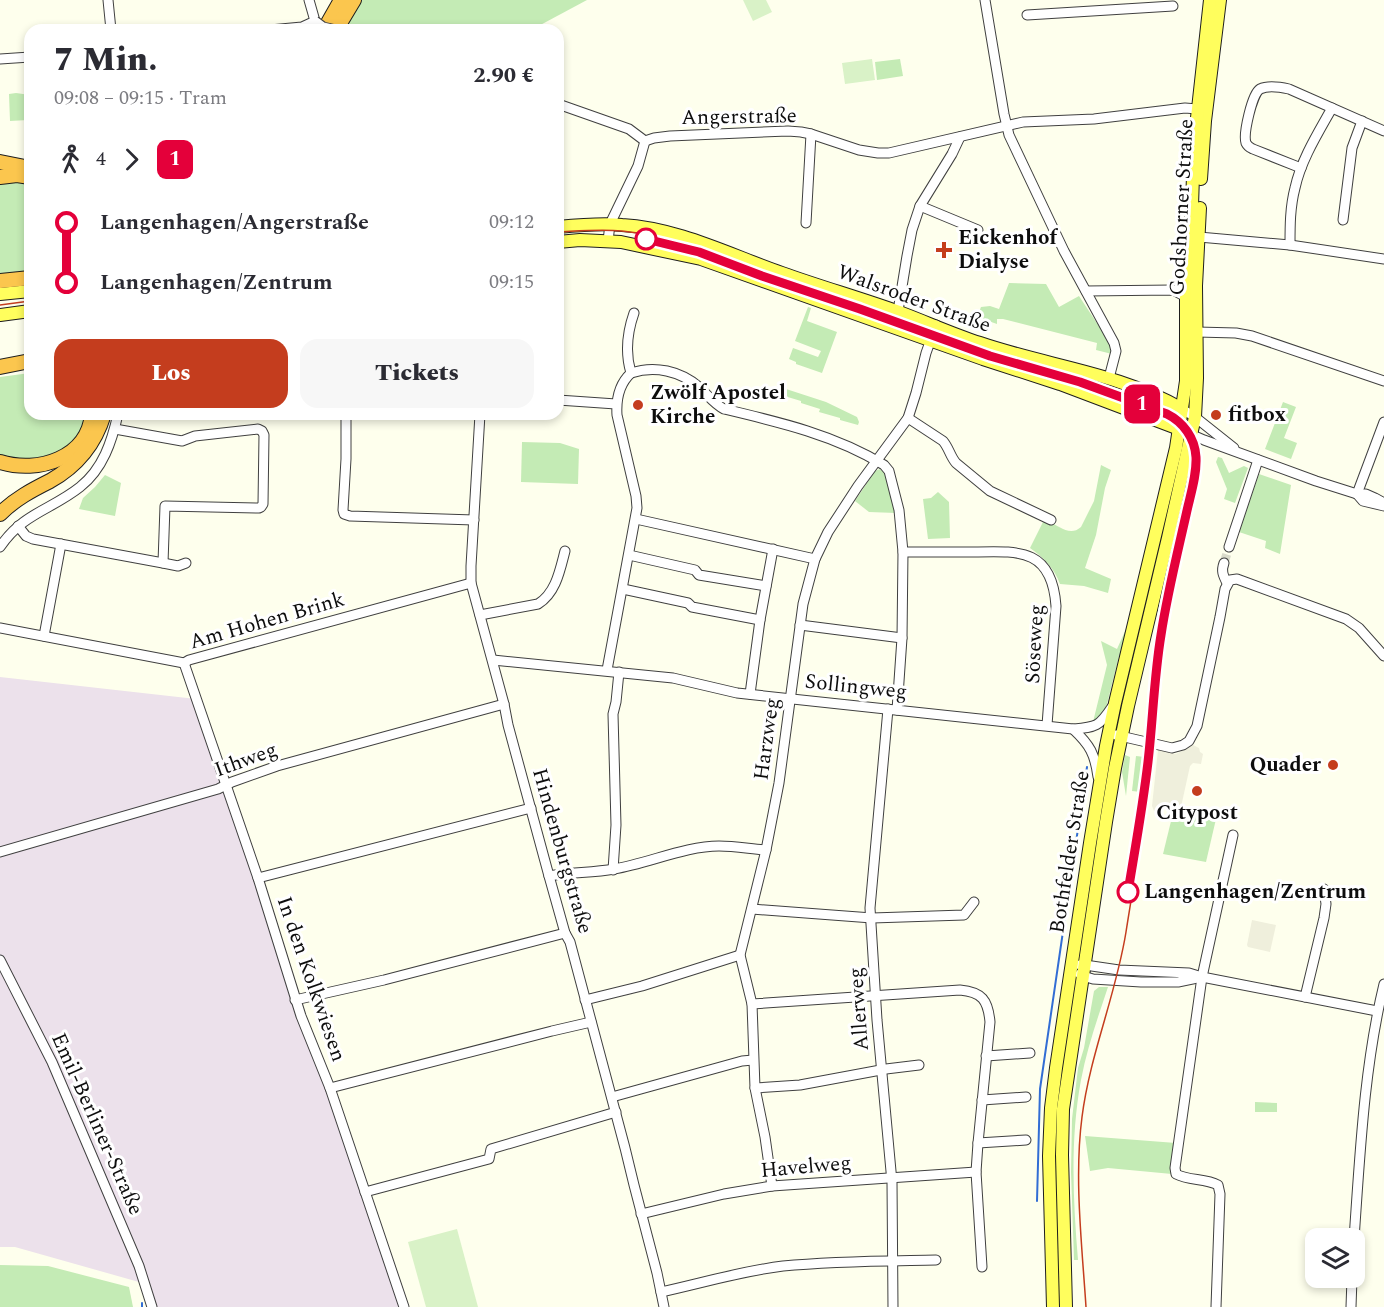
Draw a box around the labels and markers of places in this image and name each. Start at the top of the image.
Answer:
place label: Eickenhof Dialyse [958,222,1058,278]
unlabelled marker [635,228,657,250]
marker: Eickenhof Dialyse [935,241,953,259]
place label: Zwölf Apostel Kirche [650,377,786,433]
marker: Zwölf Apostel Kirche [631,398,645,412]
place label: fitbox [1228,399,1286,431]
marker: fitbox [1209,408,1223,422]
place label: Quader [1250,749,1321,781]
marker: Quader [1326,758,1340,772]
marker: Citypost [1190,784,1204,798]
place label: Citypost [1156,797,1238,829]
place label: Langenhagen/Zentrum [1144,876,1366,908]
marker: Langenhagen/Zentrum [1117,881,1139,903]

